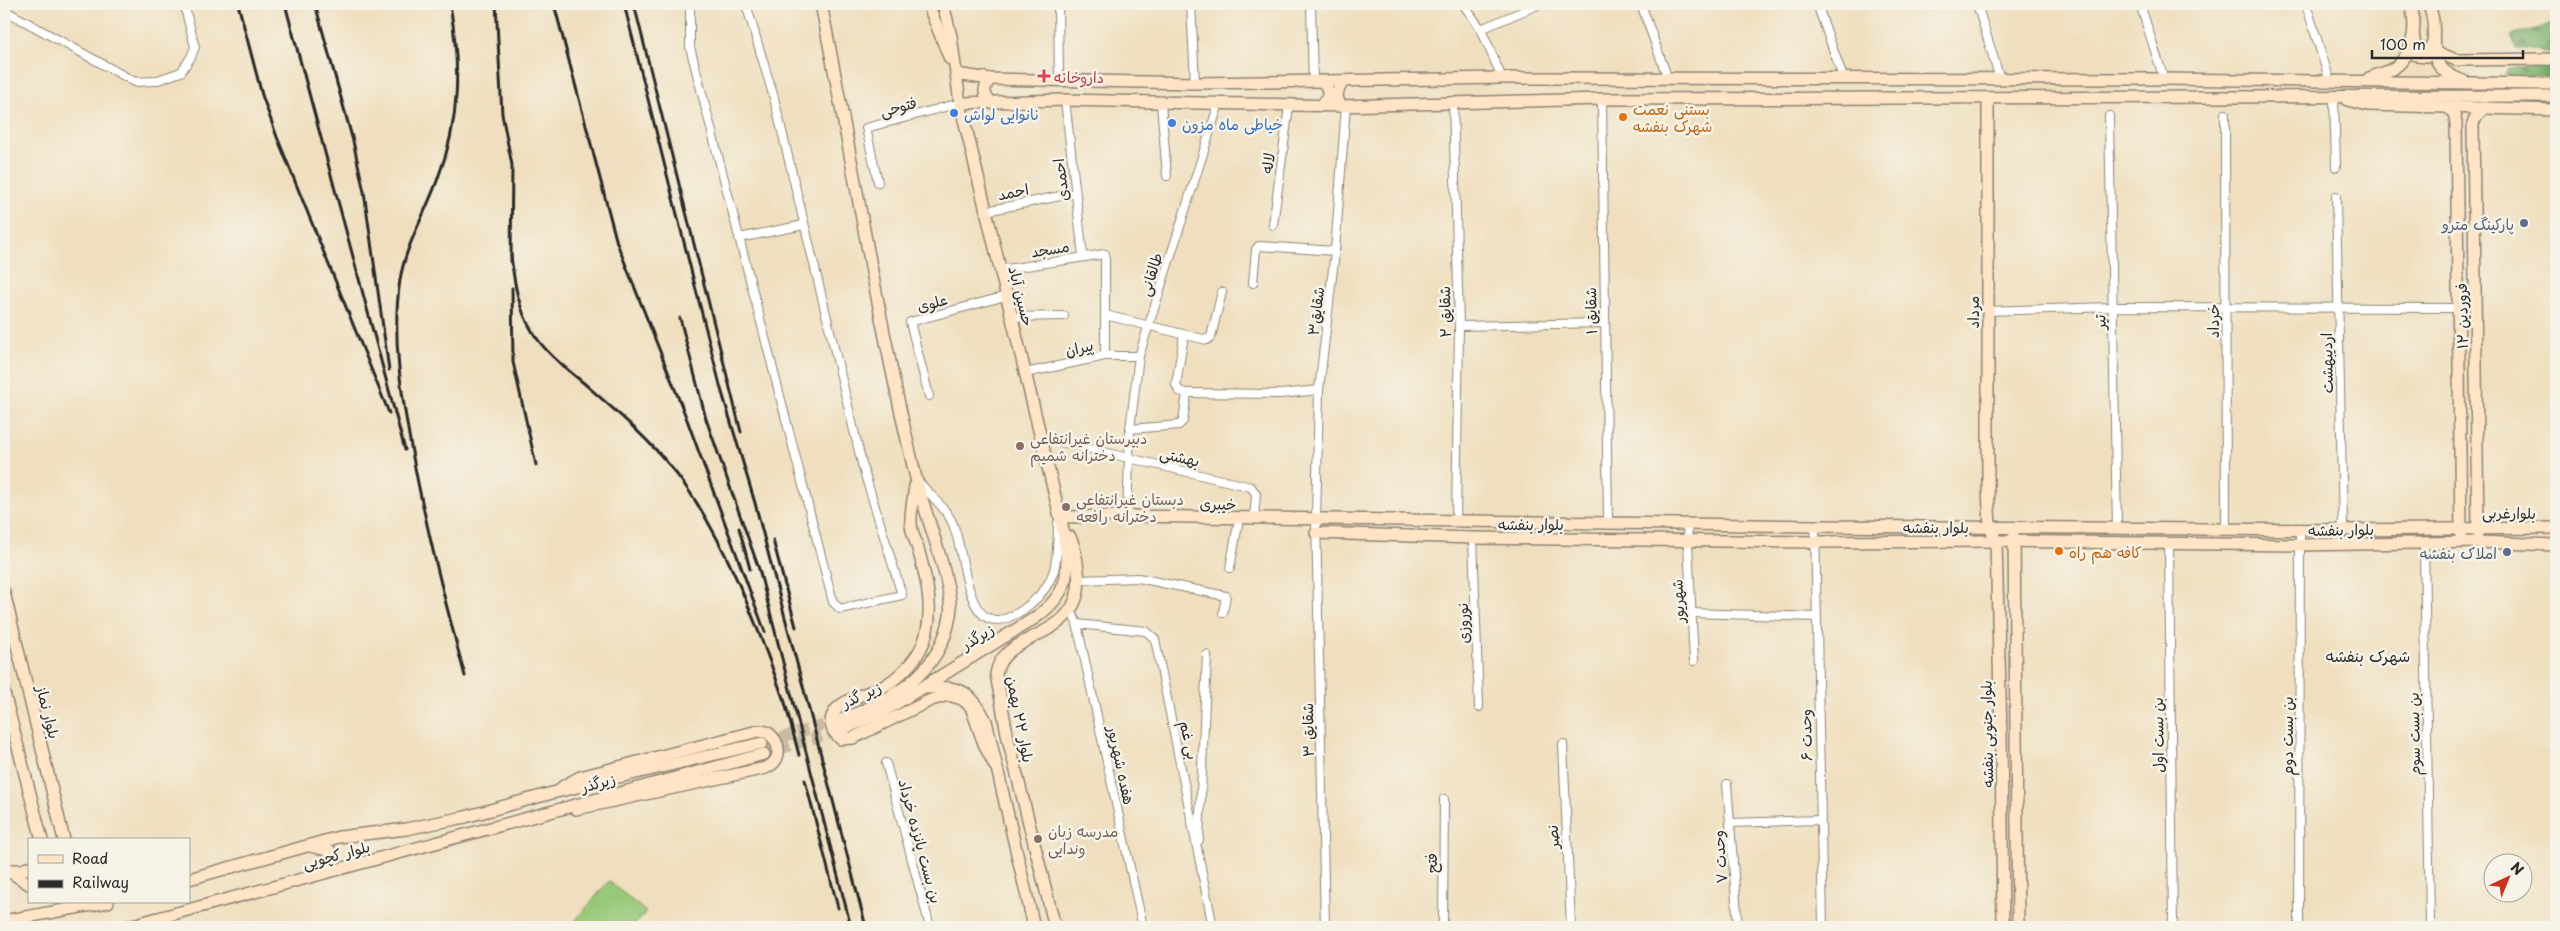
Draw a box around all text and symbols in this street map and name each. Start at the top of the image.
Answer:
scale bar [2372,28,2524,60]
text: 100 m [2380,32,2426,55]
place label: داروخانه [1054,65,1104,88]
marker: داروخانه [1038,70,1050,82]
street label: فتوحی [877,90,919,122]
place label: بستنی نعمت شهرک بنفشه [1633,97,1712,137]
place label: نانوایی لواش [964,102,1039,125]
marker: نانوایی لواش [948,107,960,119]
marker: بستنی نعمت شهرک بنفشه [1617,111,1629,123]
place label: خیاطی ماه مزون [1182,112,1283,135]
marker: خیاطی ماه مزون [1166,117,1178,129]
street label: لاله [1254,151,1280,175]
street label: احمدی [1046,157,1074,203]
street label: احمد [995,177,1031,205]
place label: پارکینگ مترو [2441,212,2514,235]
marker: پارکینگ مترو [2518,217,2530,229]
street label: مسجد [1029,234,1071,262]
street label: طالقانی [1132,249,1168,299]
street label: حسین آباد [1003,263,1041,329]
street label: فروردین ۱۲ [2449,283,2473,349]
street label: شقایق۳ [1301,285,1329,337]
street label: شقایق ۲ [1432,286,1456,338]
street label: علوی [914,287,950,317]
street label: شقایق ۱ [1578,287,1602,335]
street label: مرداد [1961,296,1984,328]
street label: خرداد [2201,304,2224,338]
street label: تیر [2087,314,2111,332]
street label: اردیبهشت [2314,332,2338,394]
street label: پیران [1063,333,1095,361]
place label: دبیرستان غیرانتفاعی دخترانه شمیم [1030,426,1147,468]
marker: دبیرستان غیرانتفاعی دخترانه شمیم [1014,440,1026,452]
street label: بهشتی [1158,440,1202,472]
place label: دبستان غیرانتفاعی دخترانه رافعه [1076,487,1184,527]
street label: خیبری [1199,491,1237,515]
street label: بلوارغربی [2482,500,2536,524]
marker: دبستان غیرانتفاعی دخترانه رافعه [1060,501,1072,513]
street label: بلوار بنفشه [1498,512,1564,535]
street label: بلوار بنفشه [1903,515,1969,538]
street label: بلوار بنفشه [2308,517,2374,541]
place label: کافه هم راه [2069,540,2142,565]
place label: املاک بنفشه [2420,541,2497,564]
marker: کافه هم راه [2053,545,2065,557]
marker: املاک بنفشه [2501,546,2513,558]
street label: شهریور [1664,579,1690,624]
street label: نوروزی [1450,602,1474,644]
street label: زیرگذر [955,617,998,656]
district label: شهرک بنفشه [2326,643,2410,667]
street label: بلوار ۲۲ بهمن [1001,674,1041,764]
street label: زیر گذر [836,675,885,714]
street label: بلوار جنوبی بنفشه [1974,680,1998,788]
street label: بلوار نماز [31,682,67,741]
street label: بن بست سوم [2401,692,2427,776]
street label: بن بست دوم [2275,696,2300,776]
street label: بن بست اول [2145,697,2169,773]
street label: شقایق ۳ [1295,703,1319,757]
street label: وحدت ۶ [1793,709,1817,761]
street label: بی غم [1173,718,1205,762]
street label: هفده شهریور [1102,723,1142,806]
street label: زیرگذر [577,766,618,798]
street label: بن بست پانزده خرداد [893,776,949,906]
place label: مدرسه زبان وندایی [1048,819,1118,859]
street label: نصر [1540,824,1564,852]
street label: وحدت ۷ [1706,830,1732,884]
marker: مدرسه زبان وندایی [1032,833,1044,845]
street label: بلوار کچویی [300,834,372,874]
legend [28,838,190,904]
text: Road [72,846,108,869]
street label: فتح [1419,853,1442,873]
north arrow [2482,854,2532,904]
text: N [2506,857,2529,880]
text: Railway [72,870,129,893]

